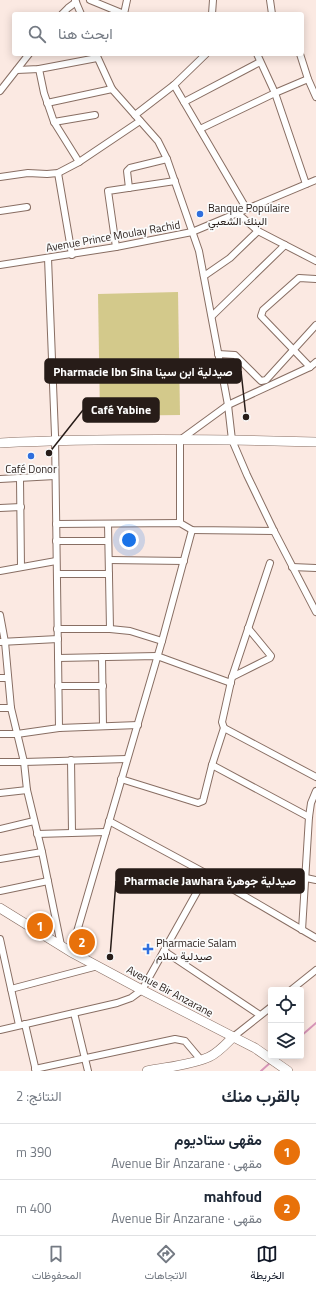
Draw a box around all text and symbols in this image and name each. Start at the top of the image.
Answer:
search box [12,12,304,56]
text: ابحث هنا [58,22,113,45]
icon: search [26,23,48,45]
place label: Banque Populaire البنك الشعبي [208,200,290,231]
marker: Banque Populaire البنك الشعبي [195,209,205,219]
street label: Avenue Prince Moulay Rachid [45,216,182,256]
callout: Pharmacie Ibn Sina صيدلية ابن سينا [45,359,241,383]
text: Pharmacie Ibn Sina صيدلية ابن سينا [53,362,233,381]
callout: Café Yabine [83,398,159,422]
text: Café Yabine [91,400,151,419]
marker: Café Donor [26,451,36,461]
place label: Café Donor [5,461,57,477]
your location [119,530,139,550]
callout: Pharmacie Jawhara صيدلية جوهرة [116,869,304,893]
text: Pharmacie Jawhara صيدلية جوهرة [124,871,296,890]
pin: 1 [27,911,53,941]
pin: 2 [69,927,95,957]
place label: Pharmacie Salam صيدلية سلام [156,935,236,964]
marker: Pharmacie Salam صيدلية سلام [143,944,153,954]
street label: Avenue Bir Anzarane [124,961,217,1021]
map controls [268,987,304,1059]
button: locate [268,987,304,1023]
button: layers [268,1023,304,1059]
text: بالقرب منك [222,1083,300,1109]
text: النتائج: 2 [16,1086,61,1106]
text: مقهى ستاديوم [174,1128,262,1151]
text: 390 m [16,1142,52,1162]
text: 1 [283,1142,291,1162]
text: مقهى · Avenue Bir Anzarane [111,1153,262,1173]
text: mahfoud [204,1185,262,1208]
text: 400 m [16,1198,52,1218]
text: 2 [283,1198,291,1218]
text: مقهى · Avenue Bir Anzarane [111,1208,262,1228]
tab: المحفوظات [32,1243,81,1285]
tab: الاتجاهات [144,1243,187,1285]
tab: الخريطة [250,1243,284,1285]

